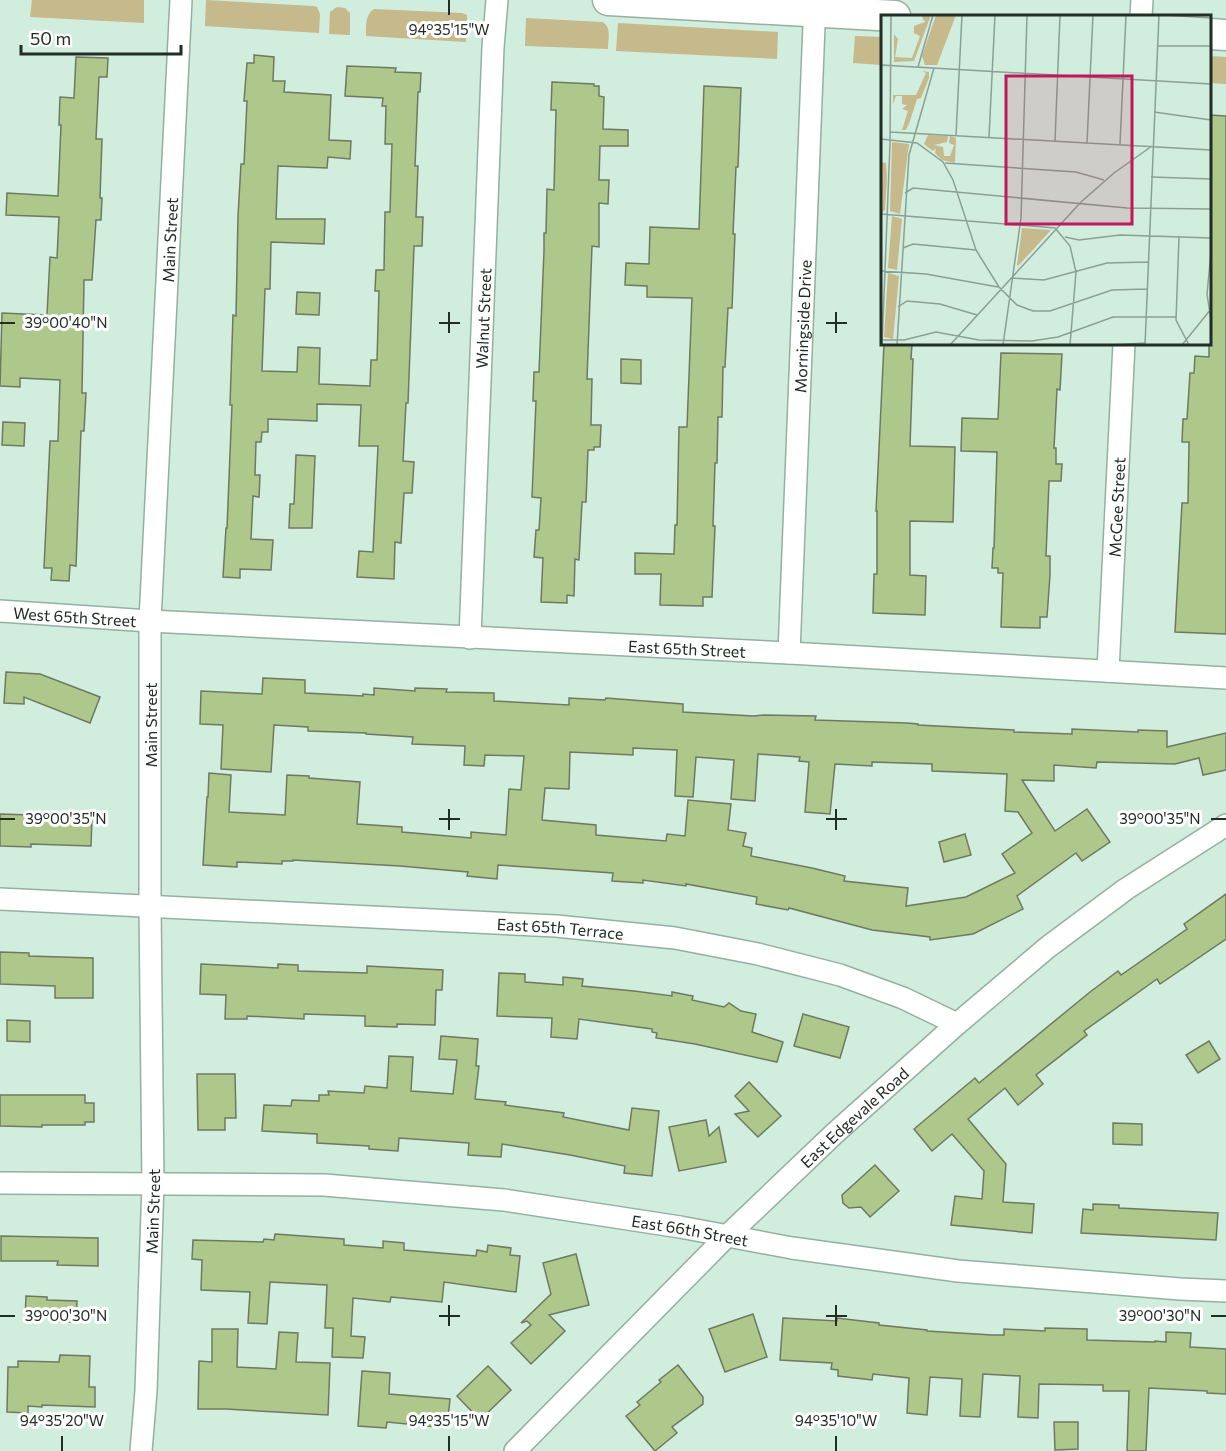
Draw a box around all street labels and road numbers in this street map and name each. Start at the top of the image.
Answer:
street label: Main Street [157,196,181,283]
street label: Morningside Drive [790,259,814,393]
street label: Walnut Street [471,267,494,369]
street label: McGee Street [1104,456,1128,558]
street label: West 65th Street [13,602,138,630]
street label: East 65th Street [628,635,747,660]
street label: Main Street [141,682,160,768]
street label: East 65th Terrace [496,914,625,942]
street label: East Edgevale Road [796,1063,912,1171]
street label: Main Street [141,1168,163,1254]
street label: East 66th Street [630,1210,750,1249]

